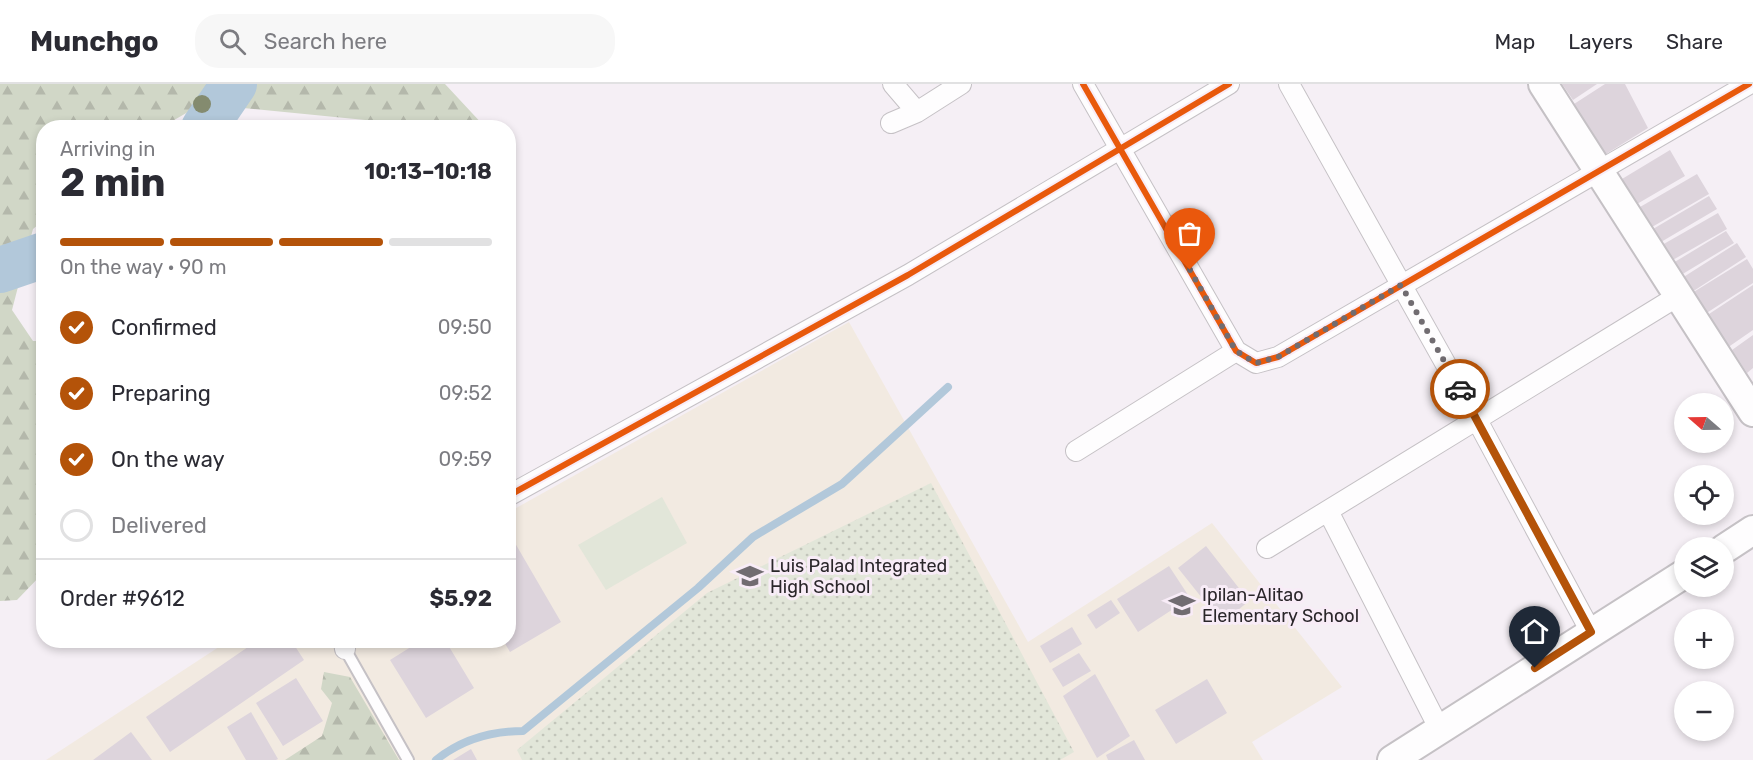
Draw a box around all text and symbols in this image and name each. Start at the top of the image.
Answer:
search box [195,14,615,68]
text: Munchgo [30,25,159,58]
icon: search [216,25,249,58]
text: Search here [264,28,387,55]
text: Map [1494,29,1535,54]
text: Layers [1568,29,1633,54]
text: Share [1666,29,1723,54]
text: Arriving in [60,137,155,161]
text: 10:13–10:18 [364,158,492,185]
text: 2 min [60,160,166,206]
pin [1164,208,1215,270]
icon: bag [1173,217,1206,250]
text: On the way · 90 m [60,255,226,279]
icon: check [60,311,93,344]
text: Confirmed [111,314,217,341]
text: 09:50 [438,315,492,339]
courier [1430,359,1490,419]
icon: car [1444,373,1477,406]
icon: check [60,377,93,410]
text: Preparing [111,380,211,407]
text: 09:52 [439,381,492,405]
north arrow [1674,393,1734,453]
map controls [1674,393,1734,741]
icon: check [60,443,93,476]
text: On the way [111,446,225,473]
text: 09:59 [439,447,492,471]
button: locate [1674,465,1734,525]
text: Delivered [111,512,207,539]
button: layers [1674,537,1734,597]
place label: Luis Palad Integrated High School [770,555,947,598]
school or university icon: Luis Palad Integrated High School [735,561,765,591]
place label: Ipilan-Alitao Elementary School [1202,584,1359,627]
text: Order #9612 [60,585,185,612]
text: $5.92 [429,585,492,612]
school or university icon: Ipilan-Alitao Elementary School [1167,590,1197,620]
pin [1509,606,1560,668]
button: + [1674,609,1734,669]
icon: home [1518,615,1551,648]
button: − [1674,681,1734,741]

